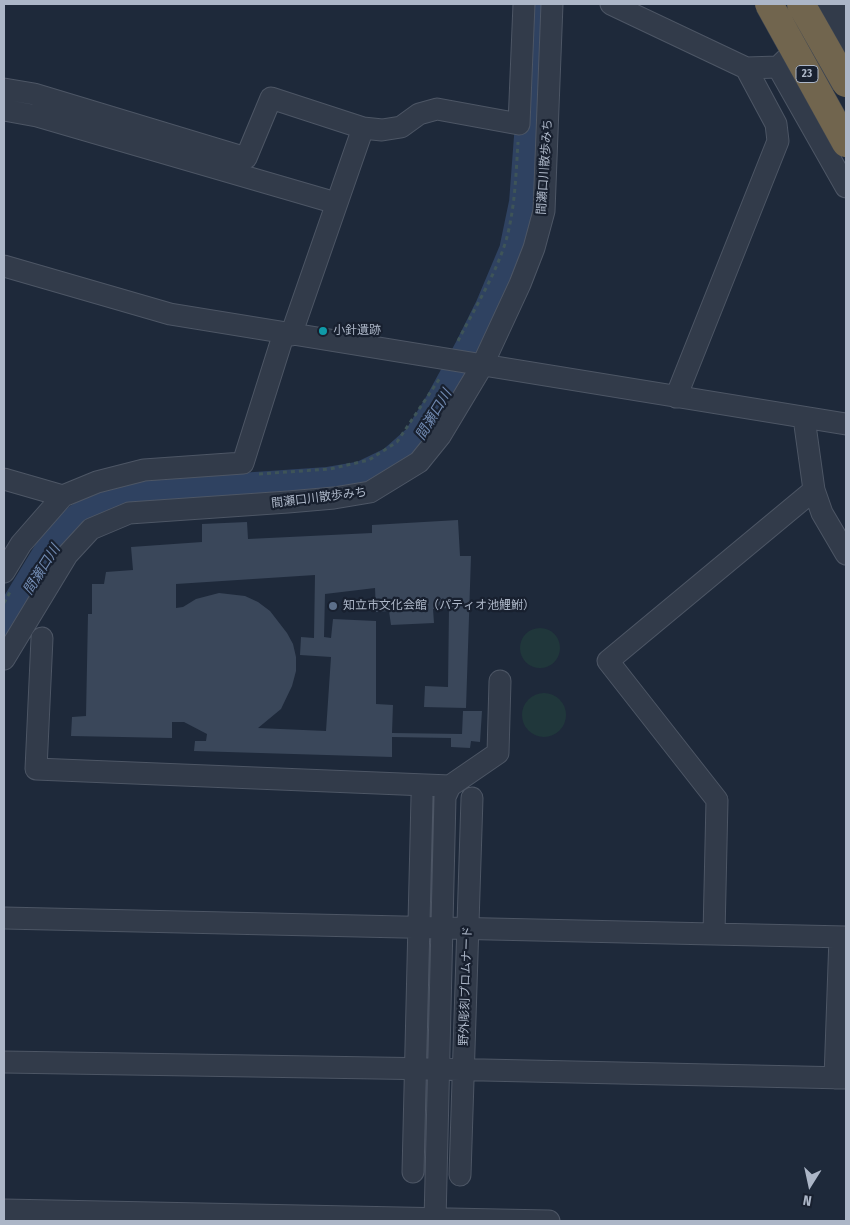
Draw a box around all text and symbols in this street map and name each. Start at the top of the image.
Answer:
road number: 23 [796,66,818,82]
street label: 間瀬口川散歩みち [534,119,556,215]
place label: 小針遺跡 [333,324,381,338]
marker: 小針遺跡 [317,325,329,337]
water label: 間瀬口川 [412,387,456,443]
street label: 間瀬口川散歩みち [270,485,368,511]
water label: 間瀬口川 [20,542,64,598]
place label: 知立市文化会館（パティオ池鯉鮒） [343,599,535,613]
marker: 知立市文化会館（パティオ池鯉鮒） [327,600,339,612]
street label: 野外彫刻プロムナード [457,926,475,1046]
north arrow [785,1160,835,1210]
text: N [802,1191,813,1209]

